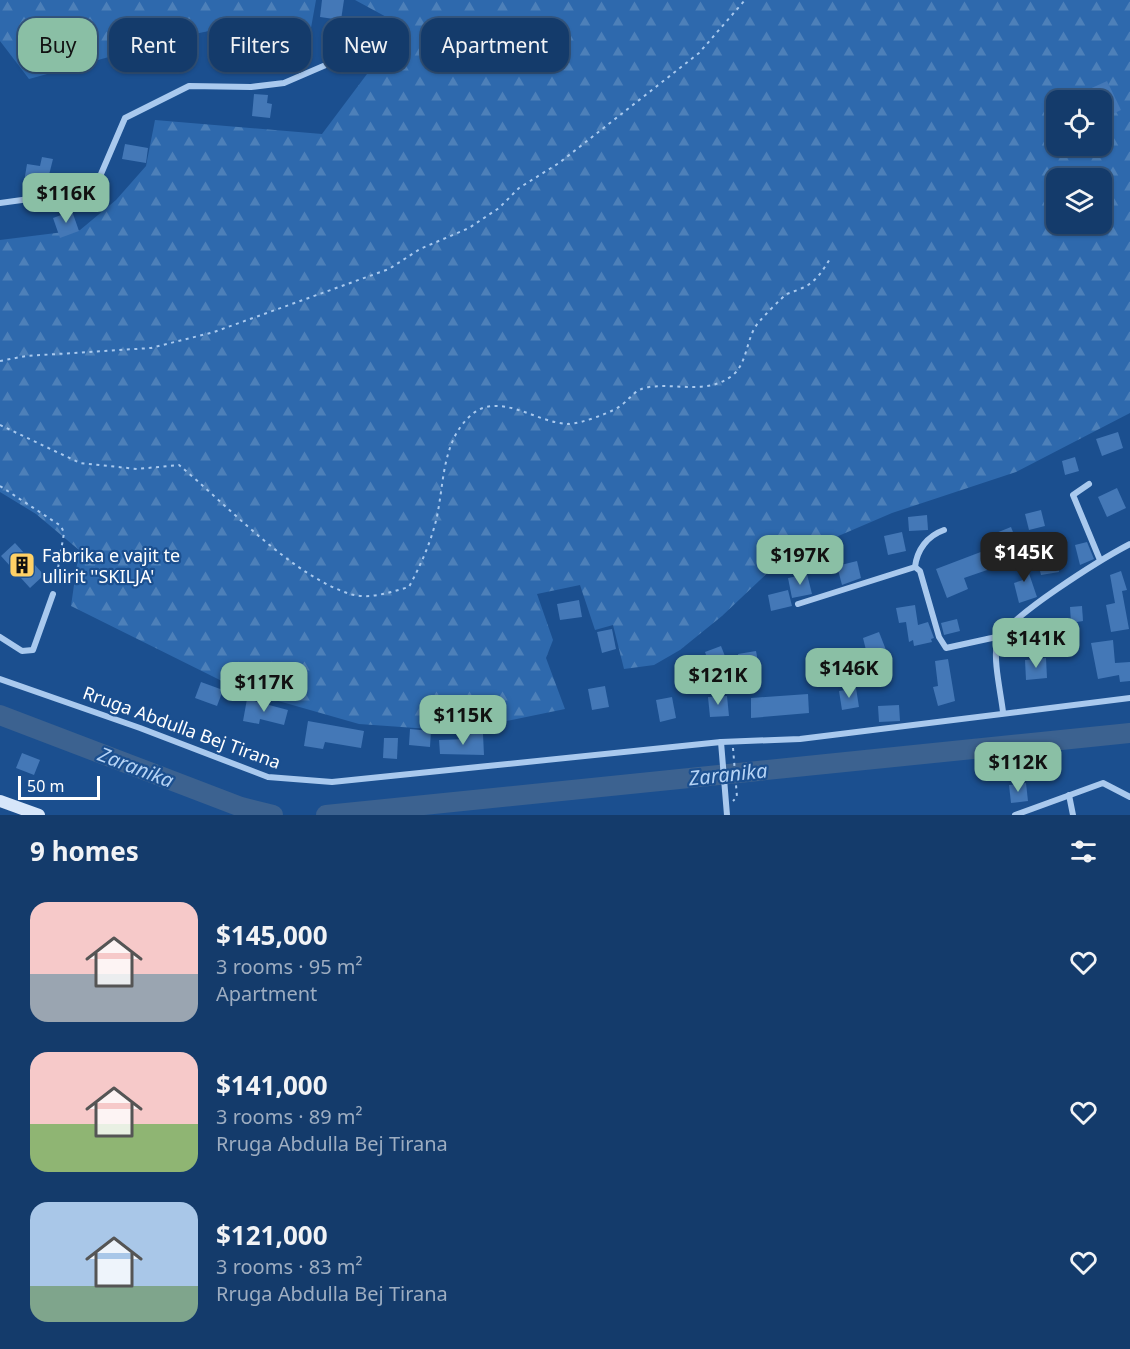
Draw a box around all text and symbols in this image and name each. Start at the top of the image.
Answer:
chip: Buy [18,18,97,72]
chip: Rent [109,18,197,72]
chip: Filters [209,18,311,72]
chip: New [323,18,409,72]
chip: Apartment [421,18,569,72]
map controls [1046,90,1112,234]
button: locate [1046,90,1112,156]
button: layers [1046,168,1112,234]
pin: $116K [24,173,108,224]
text: $116K [36,179,96,206]
pin: $145K [982,532,1066,583]
pin: $197K [758,535,842,586]
text: $145K [994,538,1054,565]
text: $197K [770,541,830,568]
place label: Fabrika e vajit te ullirit ''SKILJA' [42,543,180,588]
building icon: Fabrika e vajit te ullirit ''SKILJA' [7,550,37,580]
pin: $141K [994,618,1078,669]
text: $141K [1006,624,1066,651]
pin: $146K [807,648,891,699]
text: $146K [819,654,879,681]
pin: $121K [676,655,760,706]
text: $121K [688,661,748,688]
pin: $117K [222,662,306,713]
text: $117K [234,668,294,695]
street label: Rruga Abdulla Bej Tirana [80,680,284,774]
pin: $115K [421,695,505,746]
text: $115K [433,701,493,728]
water label: Zaranika [93,740,178,794]
pin: $112K [976,742,1060,793]
text: $112K [988,748,1048,775]
water label: Zaranika [686,756,769,792]
scale bar [18,773,100,800]
text: 50 m [27,775,64,797]
text: 9 homes [30,833,139,869]
icon: filters [1067,835,1100,868]
text: $145,000 [216,917,328,953]
icon: home [78,926,150,998]
icon: heart [1067,946,1100,979]
text: 3 rooms · 95 m² [216,953,363,980]
text: Apartment [216,980,317,1007]
text: $141,000 [216,1067,328,1103]
icon: home [78,1076,150,1148]
icon: heart [1067,1096,1100,1129]
text: 3 rooms · 89 m² [216,1103,363,1130]
text: Rruga Abdulla Bej Tirana [216,1130,448,1157]
text: $121,000 [216,1217,328,1253]
icon: home [78,1226,150,1298]
icon: heart [1067,1246,1100,1279]
text: 3 rooms · 83 m² [216,1253,363,1280]
text: Rruga Abdulla Bej Tirana [216,1280,448,1307]

